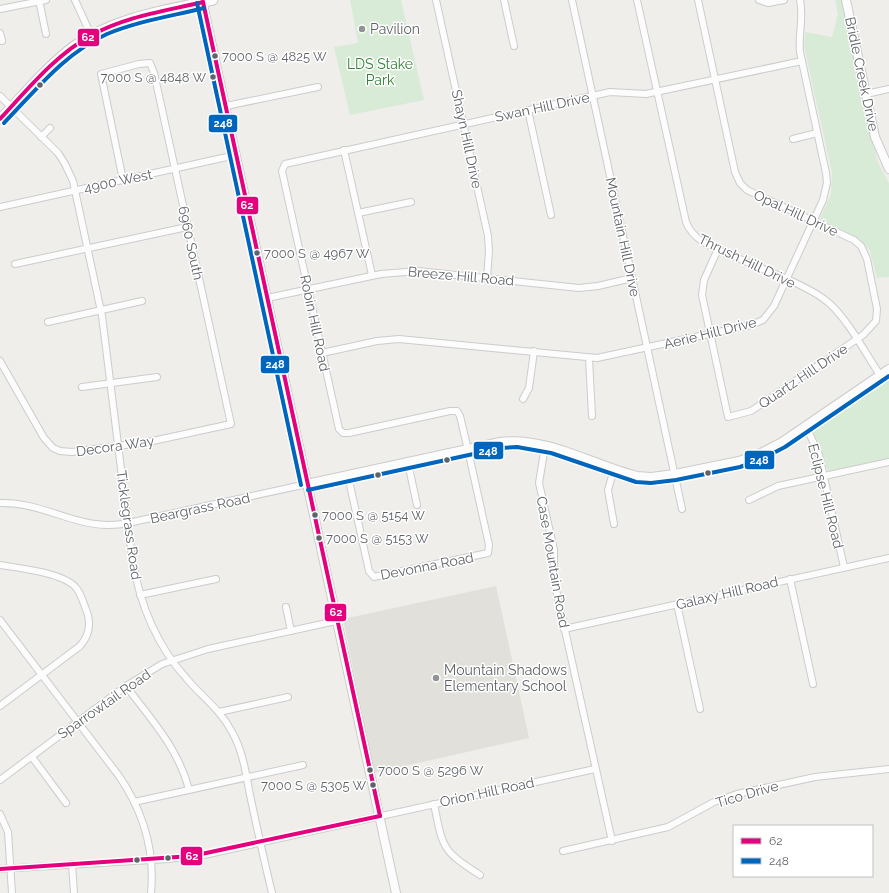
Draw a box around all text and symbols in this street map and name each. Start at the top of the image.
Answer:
street label: Bridle Creek Drive [842,15,882,133]
place label: Pavilion [370,21,420,37]
marker: Pavilion [357,24,367,34]
line badge: 62 [77,28,100,47]
text: 62 [82,31,94,44]
place label: 7000 S @ 4825 W [222,49,327,64]
marker: 7000 S @ 4825 W [210,51,220,61]
park label: LDS Stake Park [347,56,413,88]
place label: 7000 S @ 4848 W [100,70,206,85]
marker: 7000 S @ 4848 W [208,72,218,82]
unlabelled marker [35,80,45,90]
street label: Shayn Hill Drive [449,88,485,190]
street label: Swan Hill Drive [493,89,591,125]
line badge: 248 [208,114,238,133]
text: 248 [213,117,233,130]
street label: 4900 West [82,166,154,196]
street label: Mountain Hill Drive [603,176,643,298]
street label: Opal Hill Drive [751,186,841,240]
line badge: 62 [236,196,259,215]
text: 62 [241,199,253,212]
street label: 6960 South [175,205,207,281]
street label: Thrush Hill Drive [696,231,798,291]
place label: 7000 S @ 4967 W [264,246,370,261]
marker: 7000 S @ 4967 W [252,248,262,258]
street label: Breeze Hill Road [407,263,515,289]
street label: Robin Hill Road [297,273,333,373]
street label: Aerie Hill Drive [662,314,758,352]
street label: Quartz Hill Drive [755,340,851,412]
line badge: 248 [260,355,290,374]
text: 248 [265,358,285,371]
street label: Decora Way [75,433,155,459]
line badge: 248 [473,441,504,460]
street label: Eclipse Hill Road [805,442,847,550]
text: 248 [478,445,498,458]
line badge: 248 [744,450,775,470]
text: 248 [749,454,769,467]
unlabelled marker [442,455,452,465]
unlabelled marker [703,468,713,478]
street label: Ticklegrass Road [113,469,145,581]
unlabelled marker [373,470,383,480]
street label: Beargrass Road [149,490,251,526]
street label: Case Mountain Road [534,495,572,629]
place label: 7000 S @ 5154 W [322,508,425,523]
marker: 7000 S @ 5154 W [310,510,320,520]
place label: 7000 S @ 5153 W [326,531,429,546]
marker: 7000 S @ 5153 W [314,533,324,543]
street label: Devonna Road [379,549,475,583]
street label: Galaxy Hill Road [674,573,780,613]
line badge: 62 [324,603,347,622]
text: 62 [330,606,342,619]
place label: Mountain Shadows Elementary School [444,662,567,694]
street label: Sparrowtail Road [54,666,154,742]
marker: Mountain Shadows Elementary School [431,673,441,683]
place label: 7000 S @ 5296 W [378,763,484,778]
marker: 7000 S @ 5296 W [365,765,375,775]
street label: Orion Hill Road [438,774,536,810]
street label: Tico Drive [714,777,780,811]
place label: 7000 S @ 5305 W [261,778,366,793]
marker: 7000 S @ 5305 W [368,780,378,790]
legend [733,825,873,877]
text: 62 [769,834,783,848]
line badge: 62 [180,846,203,866]
text: 62 [186,850,198,863]
unlabelled marker [163,853,173,863]
text: 248 [769,854,789,868]
unlabelled marker [132,855,142,865]

